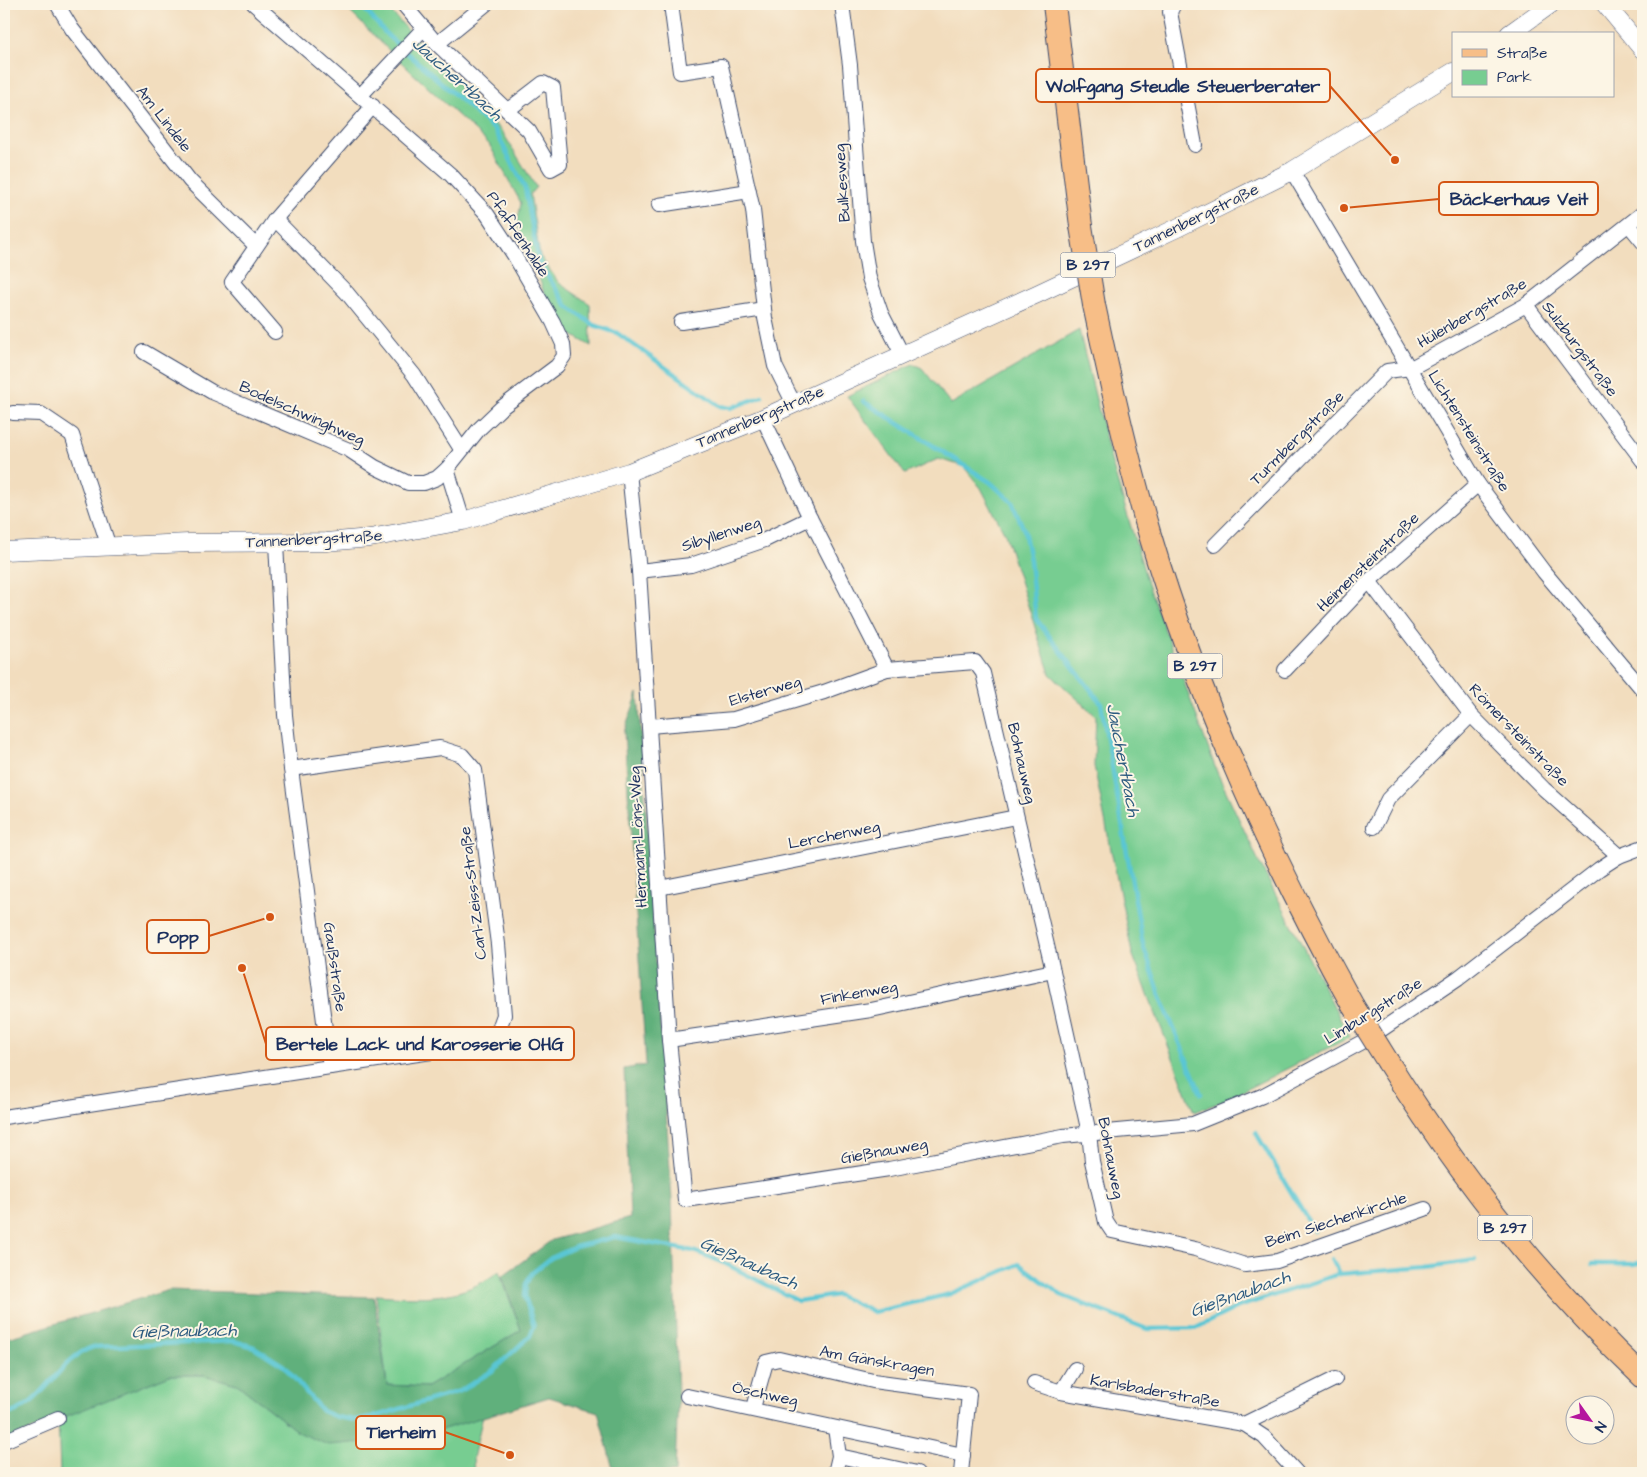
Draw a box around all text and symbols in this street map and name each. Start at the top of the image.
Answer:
water label: Jauchertbach [406,31,509,127]
legend [1452,32,1614,98]
text: Straße [1497,43,1547,64]
text: Park [1497,67,1532,88]
callout: Wolfgang Steudle Steuerberater [1036,69,1330,102]
text: Wolfgang Steudle Steuerberater [1045,74,1320,100]
street label: Am Lindele [131,81,197,157]
street label: Bulkesweg [828,143,857,223]
street label: Tannenbergstraße [1130,178,1263,259]
callout: Bäckerhaus Veit [1439,182,1598,215]
street label: Pfaffenhalde [481,187,555,281]
text: Bäckerhaus Veit [1450,187,1589,212]
road number: B 297 [1060,252,1116,278]
street label: Hülenbergstraße [1413,273,1532,354]
street label: Sulzburgstraße [1536,297,1623,402]
street label: Lichtensteinstraße [1423,366,1516,496]
street label: Bodelschwinghweg [235,375,368,451]
street label: Tannenbergstraße [693,380,828,455]
street label: Turmbergstraße [1245,386,1350,491]
street label: Heimensteinstraße [1312,507,1424,617]
street label: Sibyllenweg [679,511,764,558]
street label: Tannenbergstraße [245,524,383,555]
road number: B 297 [1168,654,1222,678]
street label: Elsterweg [726,670,804,713]
street label: Römersteinstraße [1464,679,1574,792]
water label: Jauchertbach [1100,701,1146,820]
street label: Bohnauweg [1001,720,1042,806]
street label: Hermann-Löns-Weg [623,766,654,908]
street label: Lerchenweg [786,815,882,856]
street label: Carl-Zeiss-Straße [454,825,492,961]
callout: Popp [147,920,209,953]
street label: Gaußstraße [318,921,352,1014]
text: Popp [157,925,199,950]
street label: Limburgstraße [1320,972,1427,1051]
street label: Finkenweg [819,975,899,1012]
callout: Bertele Lack und Karosserie OHG [266,1027,574,1060]
text: Bertele Lack und Karosserie OHG [276,1032,565,1057]
street label: Bohnauweg [1091,1115,1130,1201]
street label: Gießnauweg [839,1133,929,1170]
street label: Beim Siechenkirchle [1262,1187,1410,1253]
road number: B 297 [1478,1216,1532,1240]
water label: Gießnaubach [696,1230,803,1296]
water label: Gießnaubach [1187,1264,1294,1324]
water label: Gießnaubach [131,1318,238,1344]
street label: Am Gänskragen [818,1340,936,1383]
street label: Karlsbaderstraße [1088,1369,1222,1413]
street label: Öschweg [730,1376,800,1413]
north arrow [1564,1394,1614,1444]
callout: Tierheim [356,1416,445,1449]
text: N [1589,1417,1611,1436]
text: Tierheim [366,1420,436,1445]

